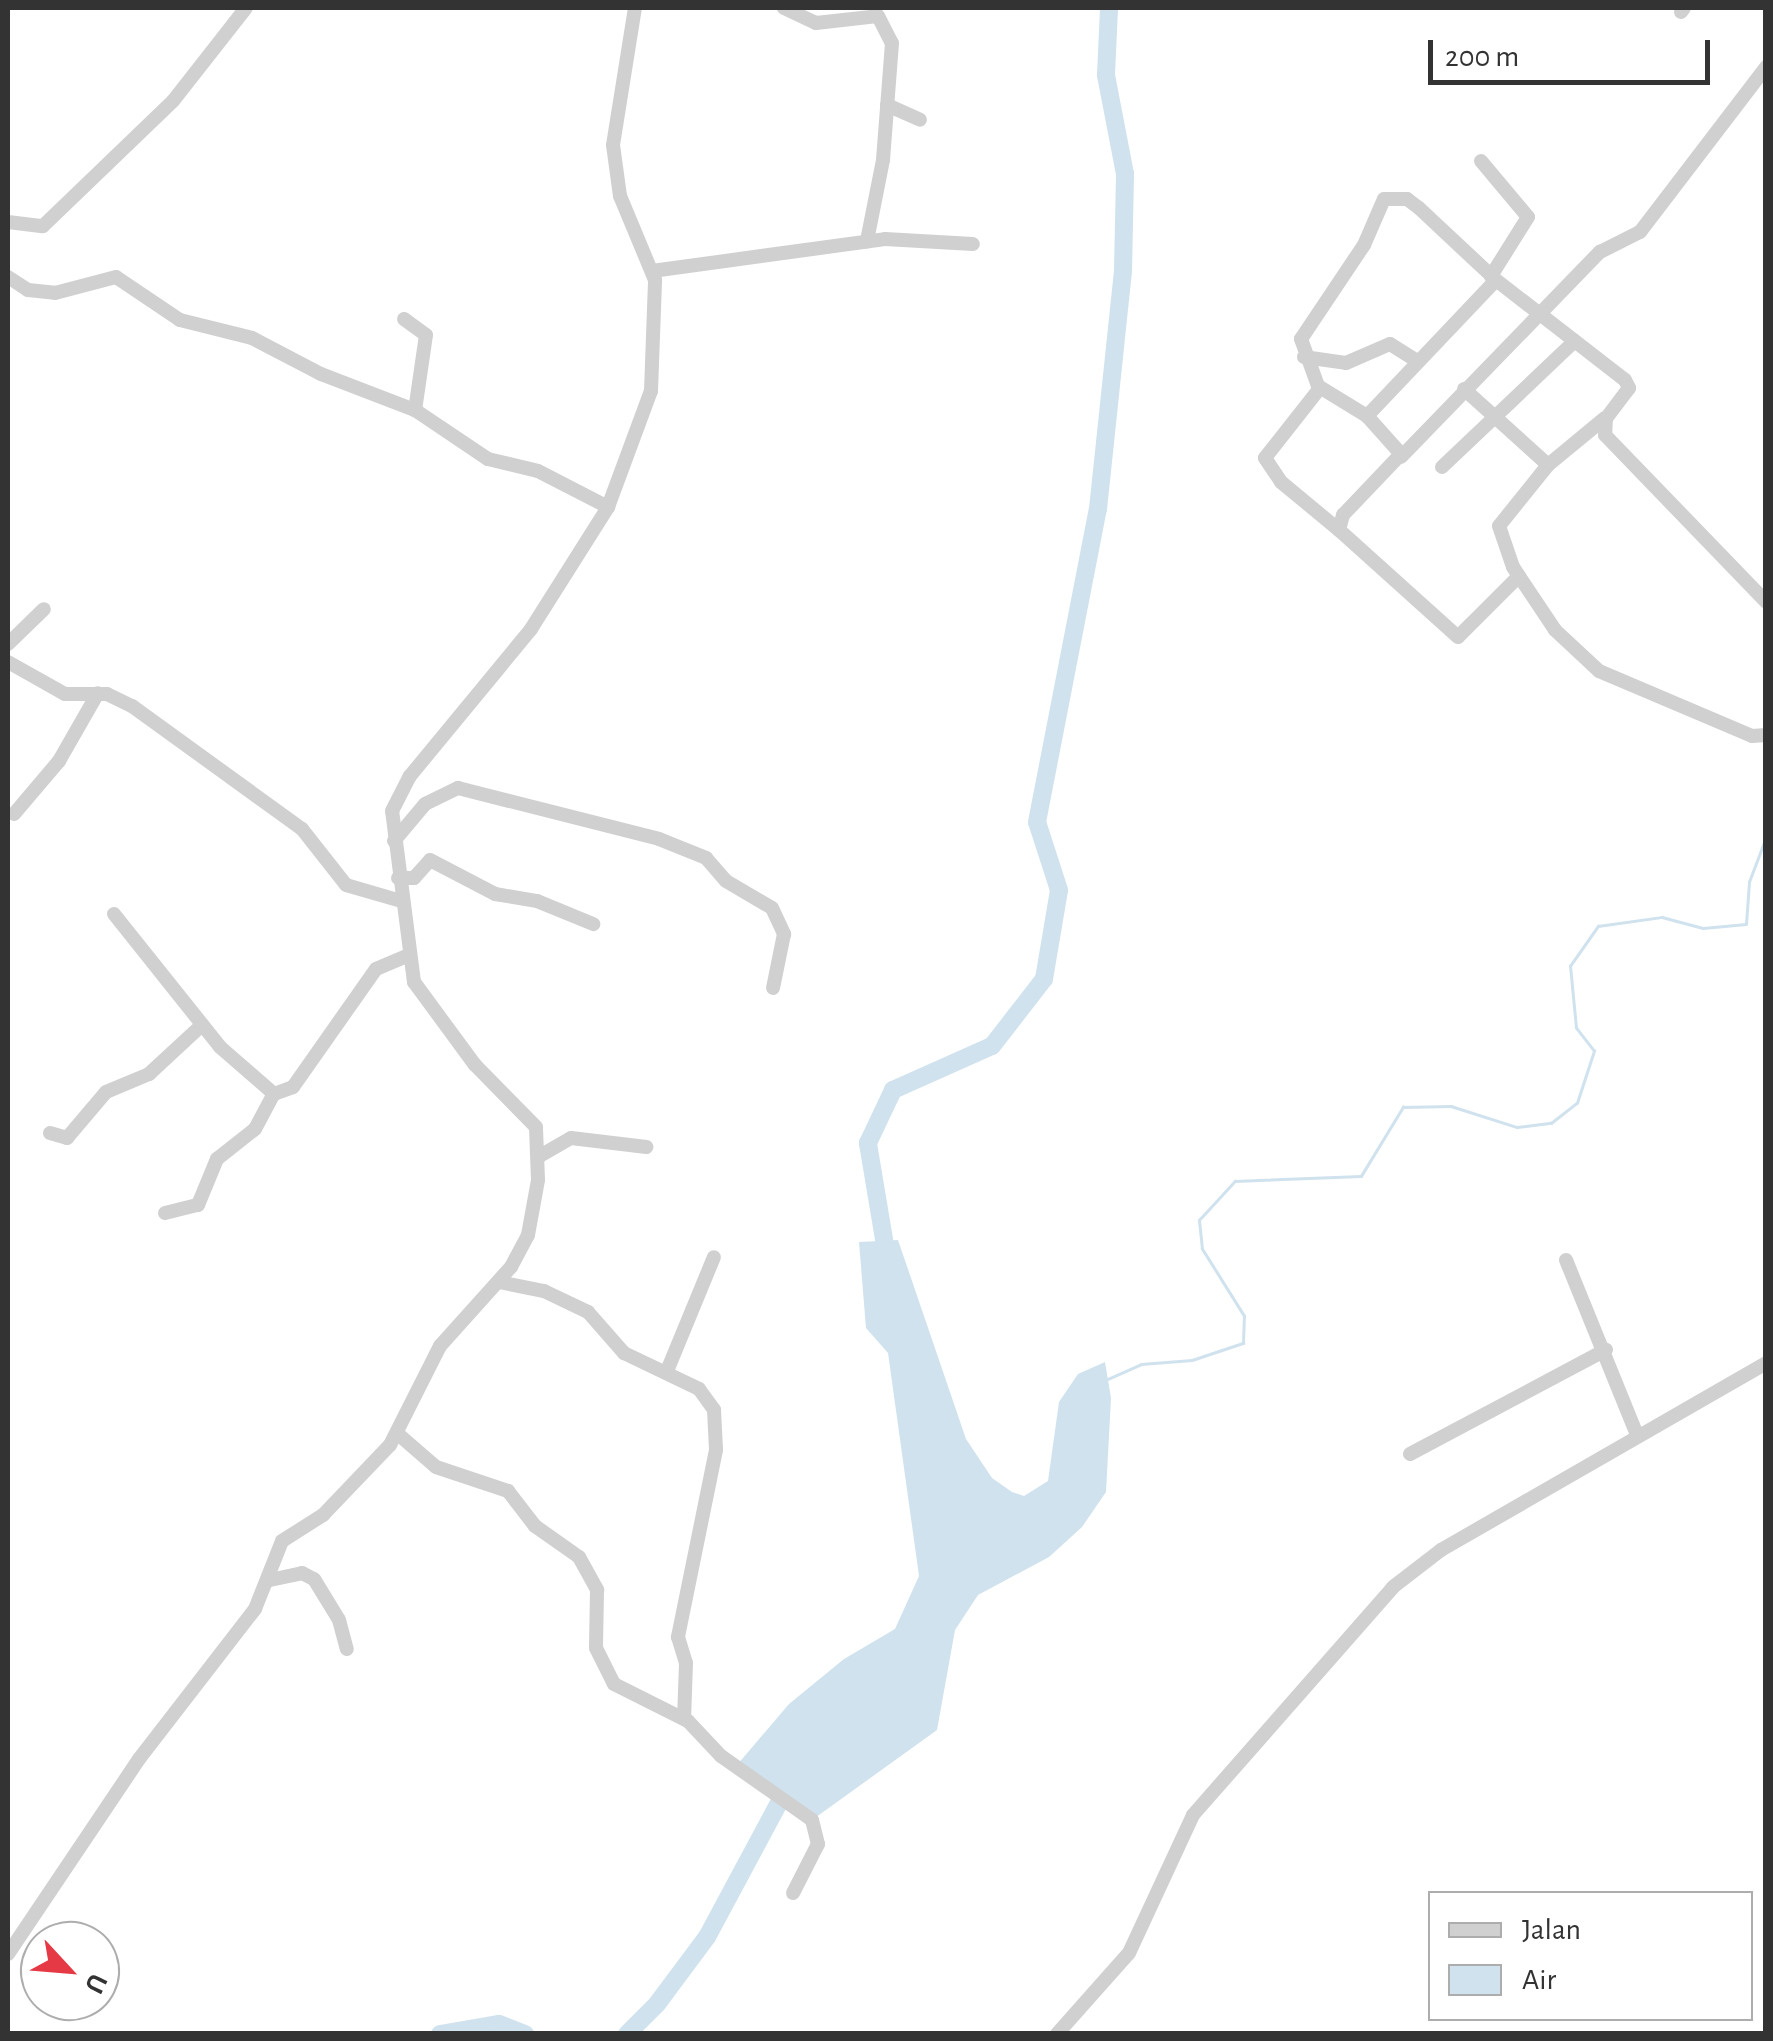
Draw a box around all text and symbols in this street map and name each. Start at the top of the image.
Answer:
scale bar [1433,20,1716,82]
text: 200 m [1445,42,1519,72]
legend [1428,1891,1753,2021]
text: Jalan [1522,1915,1581,1945]
north arrow [20,1921,120,2021]
text: Air [1522,1965,1556,1995]
text: U [79,1969,112,1997]

